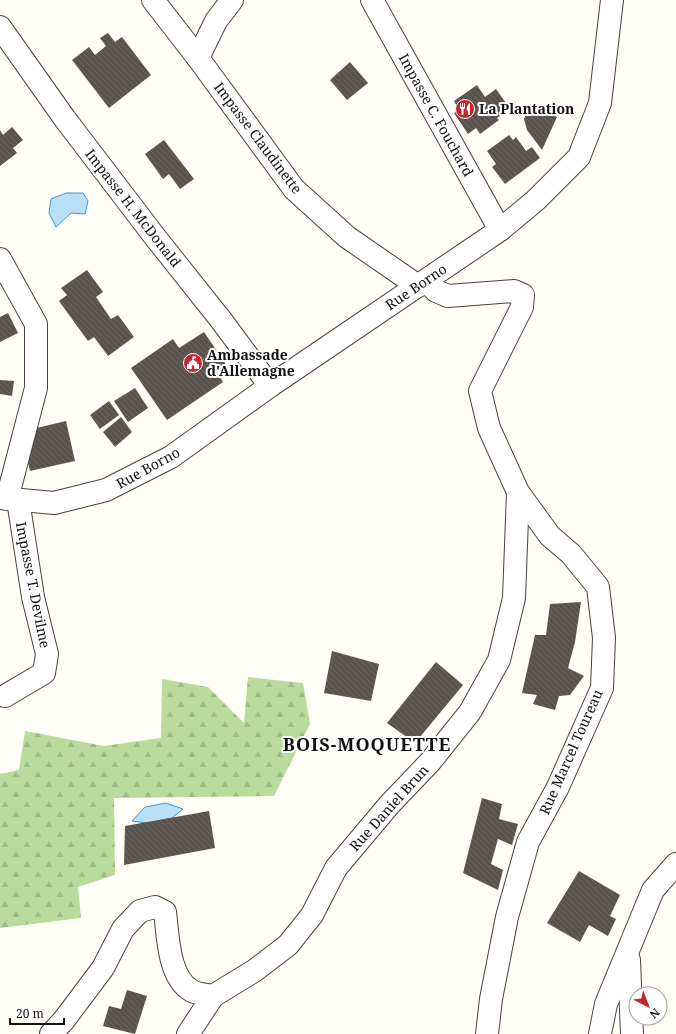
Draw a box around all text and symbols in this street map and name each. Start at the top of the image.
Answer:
street label: Impasse C. Fouchard [395,50,478,180]
street label: Impasse Claudinette [210,78,307,197]
restaurant icon: La Plantation [454,98,476,120]
place label: La Plantation [479,99,574,118]
street label: Impasse H. McDonald [81,145,186,271]
street label: Rue Borno [381,259,450,314]
place label: Ambassade d'Allemagne [207,345,295,380]
public building icon: Ambassade d'Allemagne [182,352,204,374]
street label: Rue Borno [112,442,183,493]
street label: Impasse T. Devilme [12,520,55,650]
street label: Rue Marcel Toureau [534,686,607,817]
district label: BOIS-MOQUETTE [283,732,451,756]
street label: Rue Daniel Brun [345,760,432,855]
north arrow [628,986,668,1026]
scale bar [10,1000,64,1026]
text: 20 m [16,1005,44,1022]
text: N [647,1005,663,1022]

